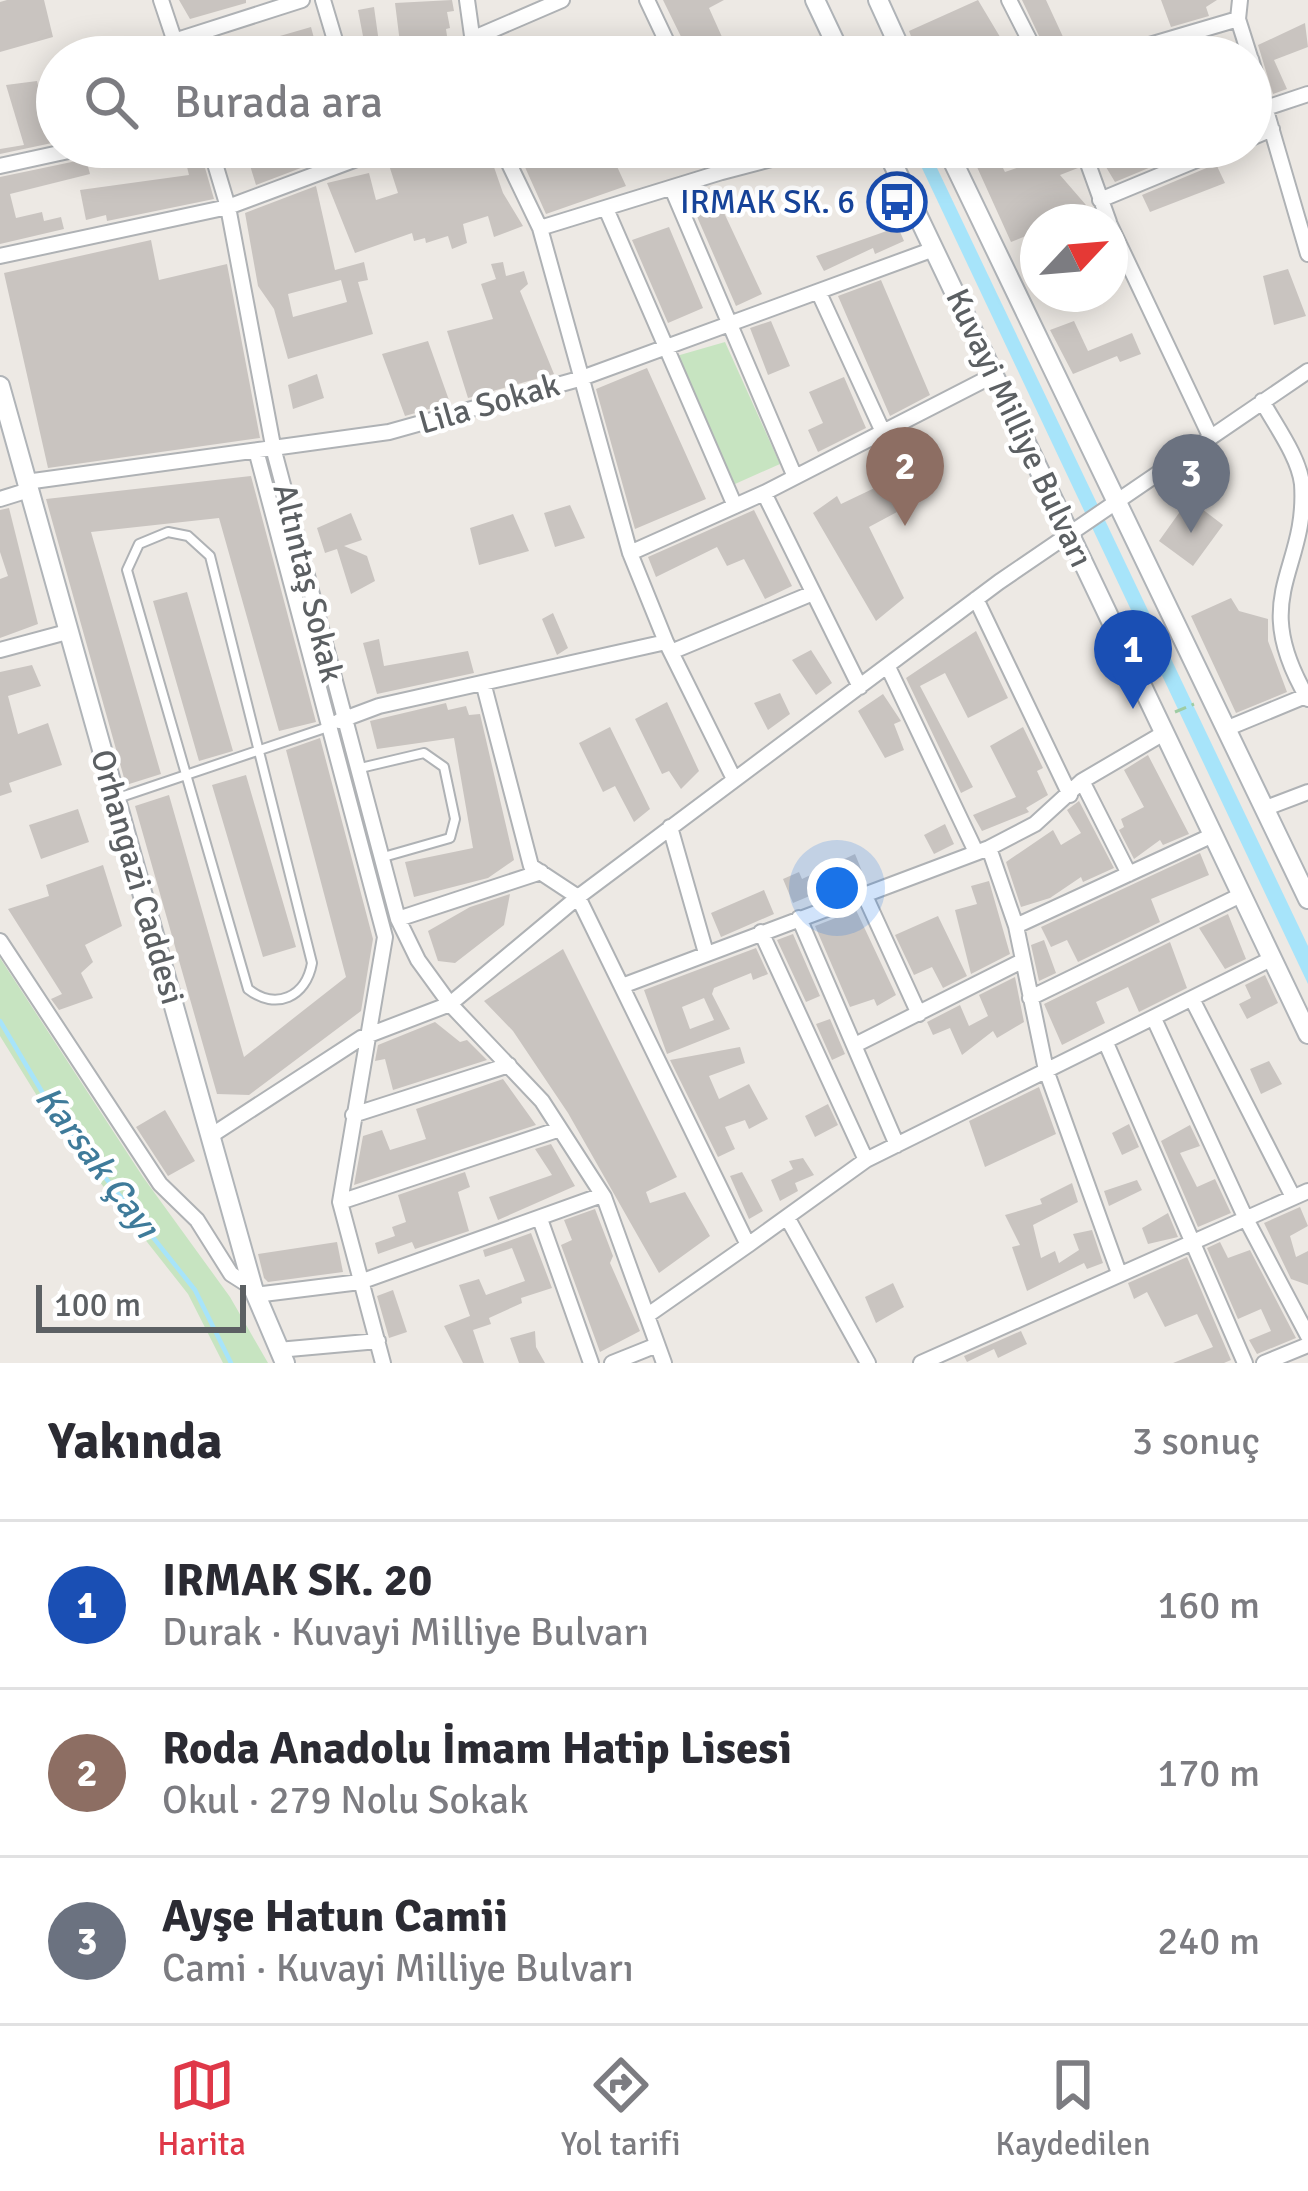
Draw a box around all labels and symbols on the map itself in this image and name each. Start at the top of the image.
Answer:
bus stop icon: IRMAK SK. 6 [866,171,928,233]
place label: IRMAK SK. 6 [680,182,855,223]
north arrow [1020,204,1128,312]
street label: Kuvayi Milliye Bulvarı [936,282,1102,574]
street label: Lila Sokak [414,364,564,444]
pin: 2 [866,427,944,526]
pin: 3 [1152,434,1230,533]
street label: Altıntaş Sokak [264,480,352,686]
pin: 1 [1094,610,1172,709]
street label: Orhangazi Caddesi [81,745,193,1009]
your location [807,858,867,918]
water label: Karsak Çayı [25,1077,170,1249]
scale bar [36,1279,246,1332]

